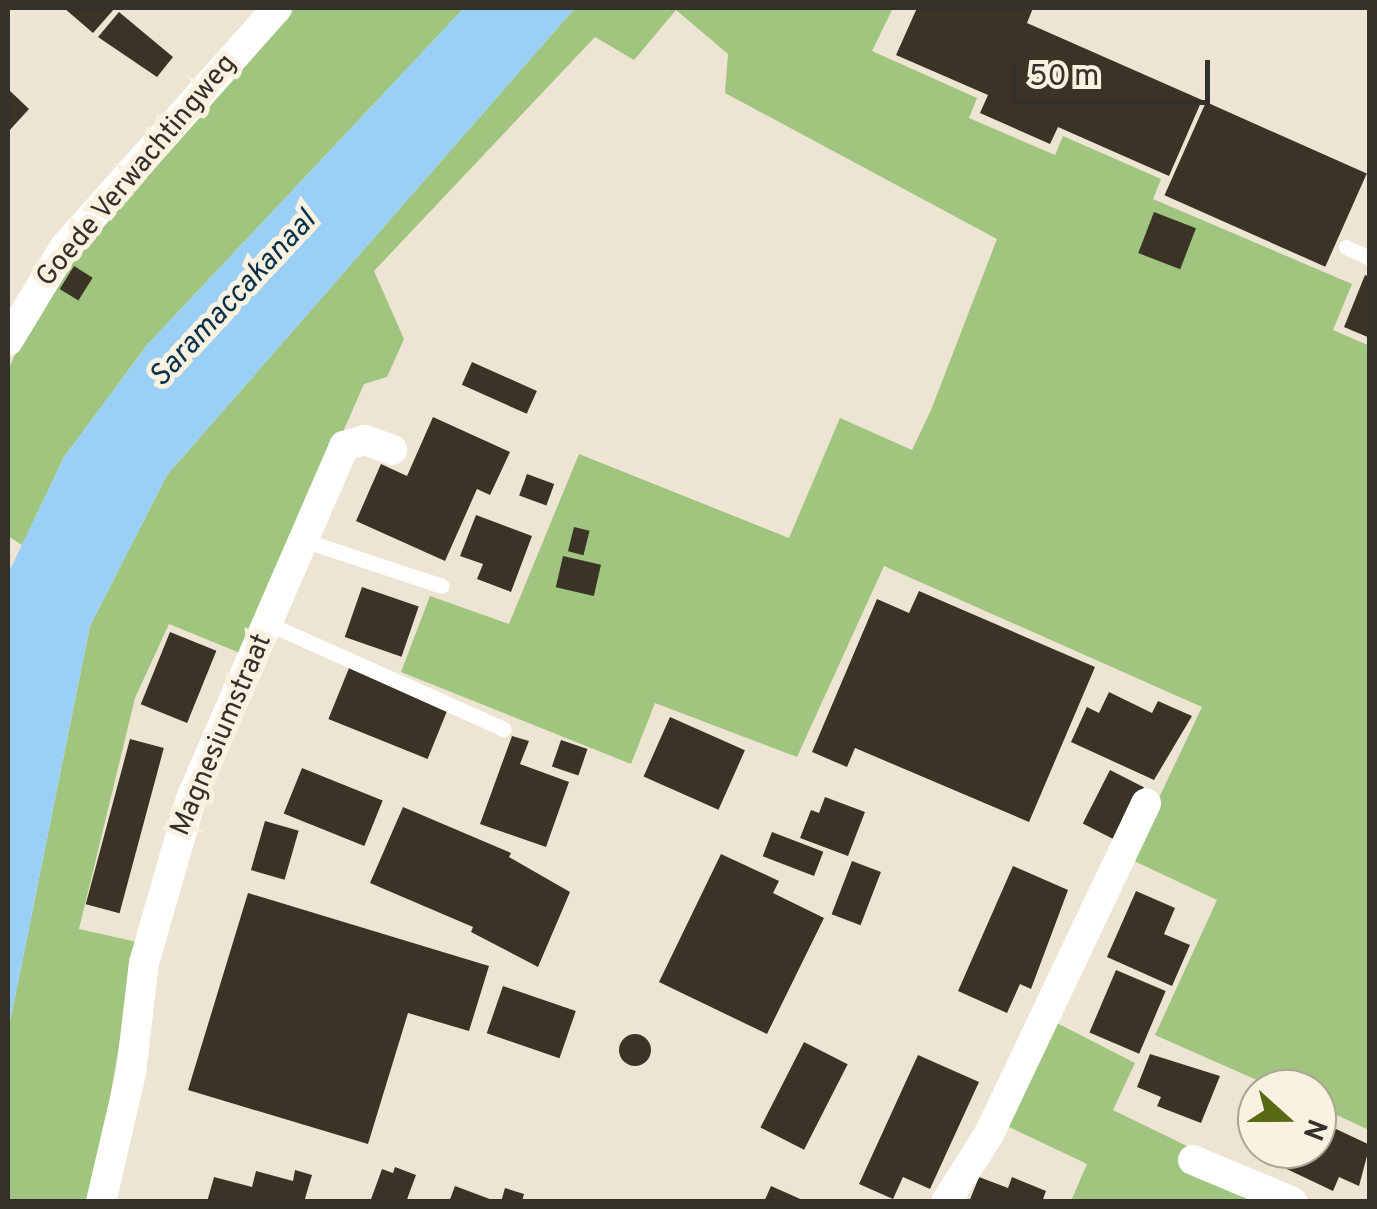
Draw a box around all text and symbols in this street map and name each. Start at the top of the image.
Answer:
scale bar [1017,40,1214,102]
street label: Goede Verwachtingweg [29,47,245,295]
text: 50 m [1029,59,1099,96]
water label: Saramaccakanaal [143,204,325,396]
street label: Magnesiumstraat [164,629,280,841]
north arrow [1237,1069,1337,1169]
text: N [1293,1113,1334,1145]

